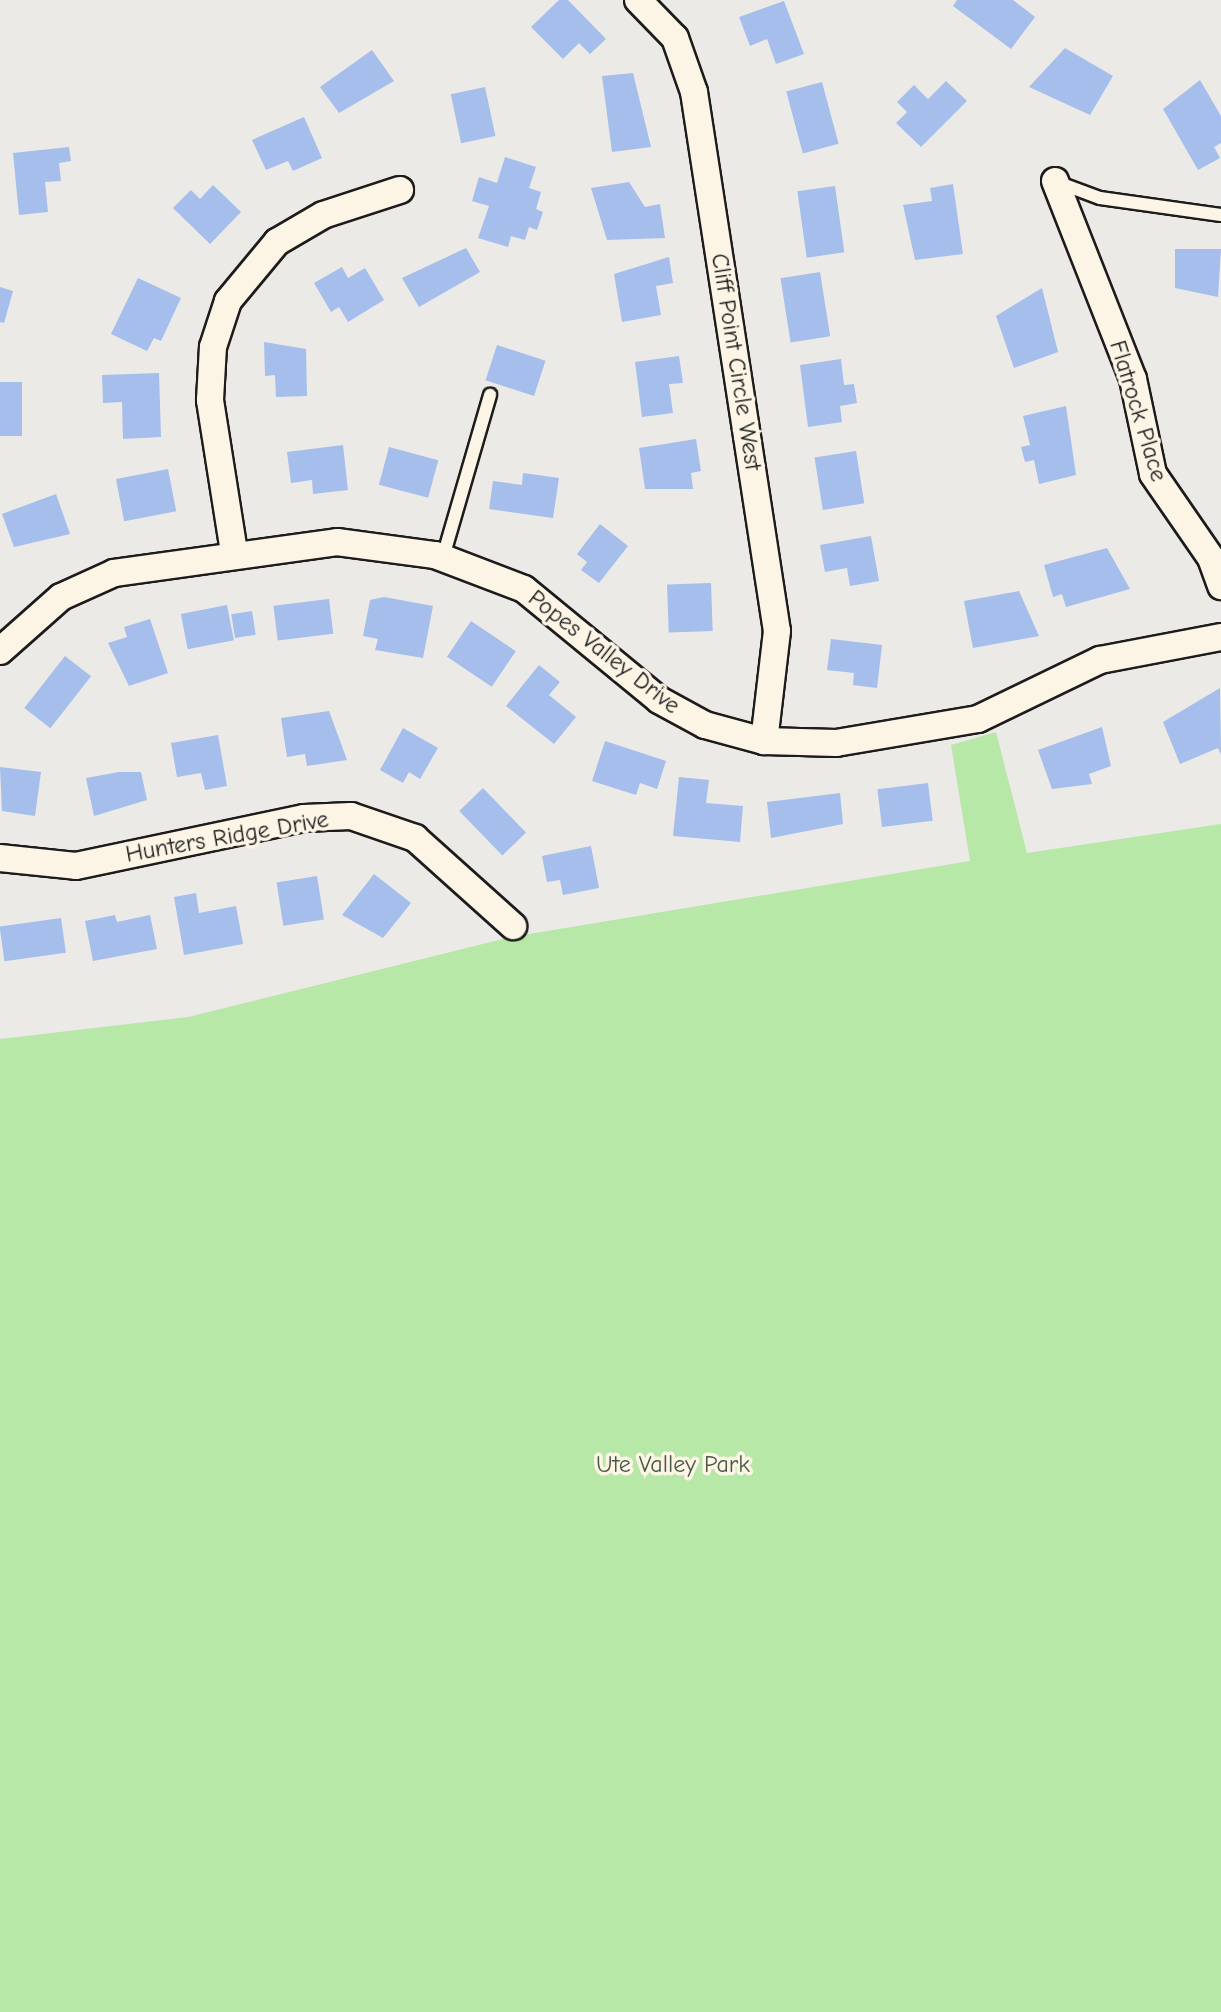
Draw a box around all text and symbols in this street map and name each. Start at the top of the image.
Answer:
street label: Cliff Point Circle West [705,251,767,473]
street label: Flatrock Place [1103,337,1173,485]
street label: Popes Valley Drive [522,584,686,720]
street label: Hunters Ridge Drive [123,805,331,869]
park label: Ute Valley Park [596,1451,750,1479]

